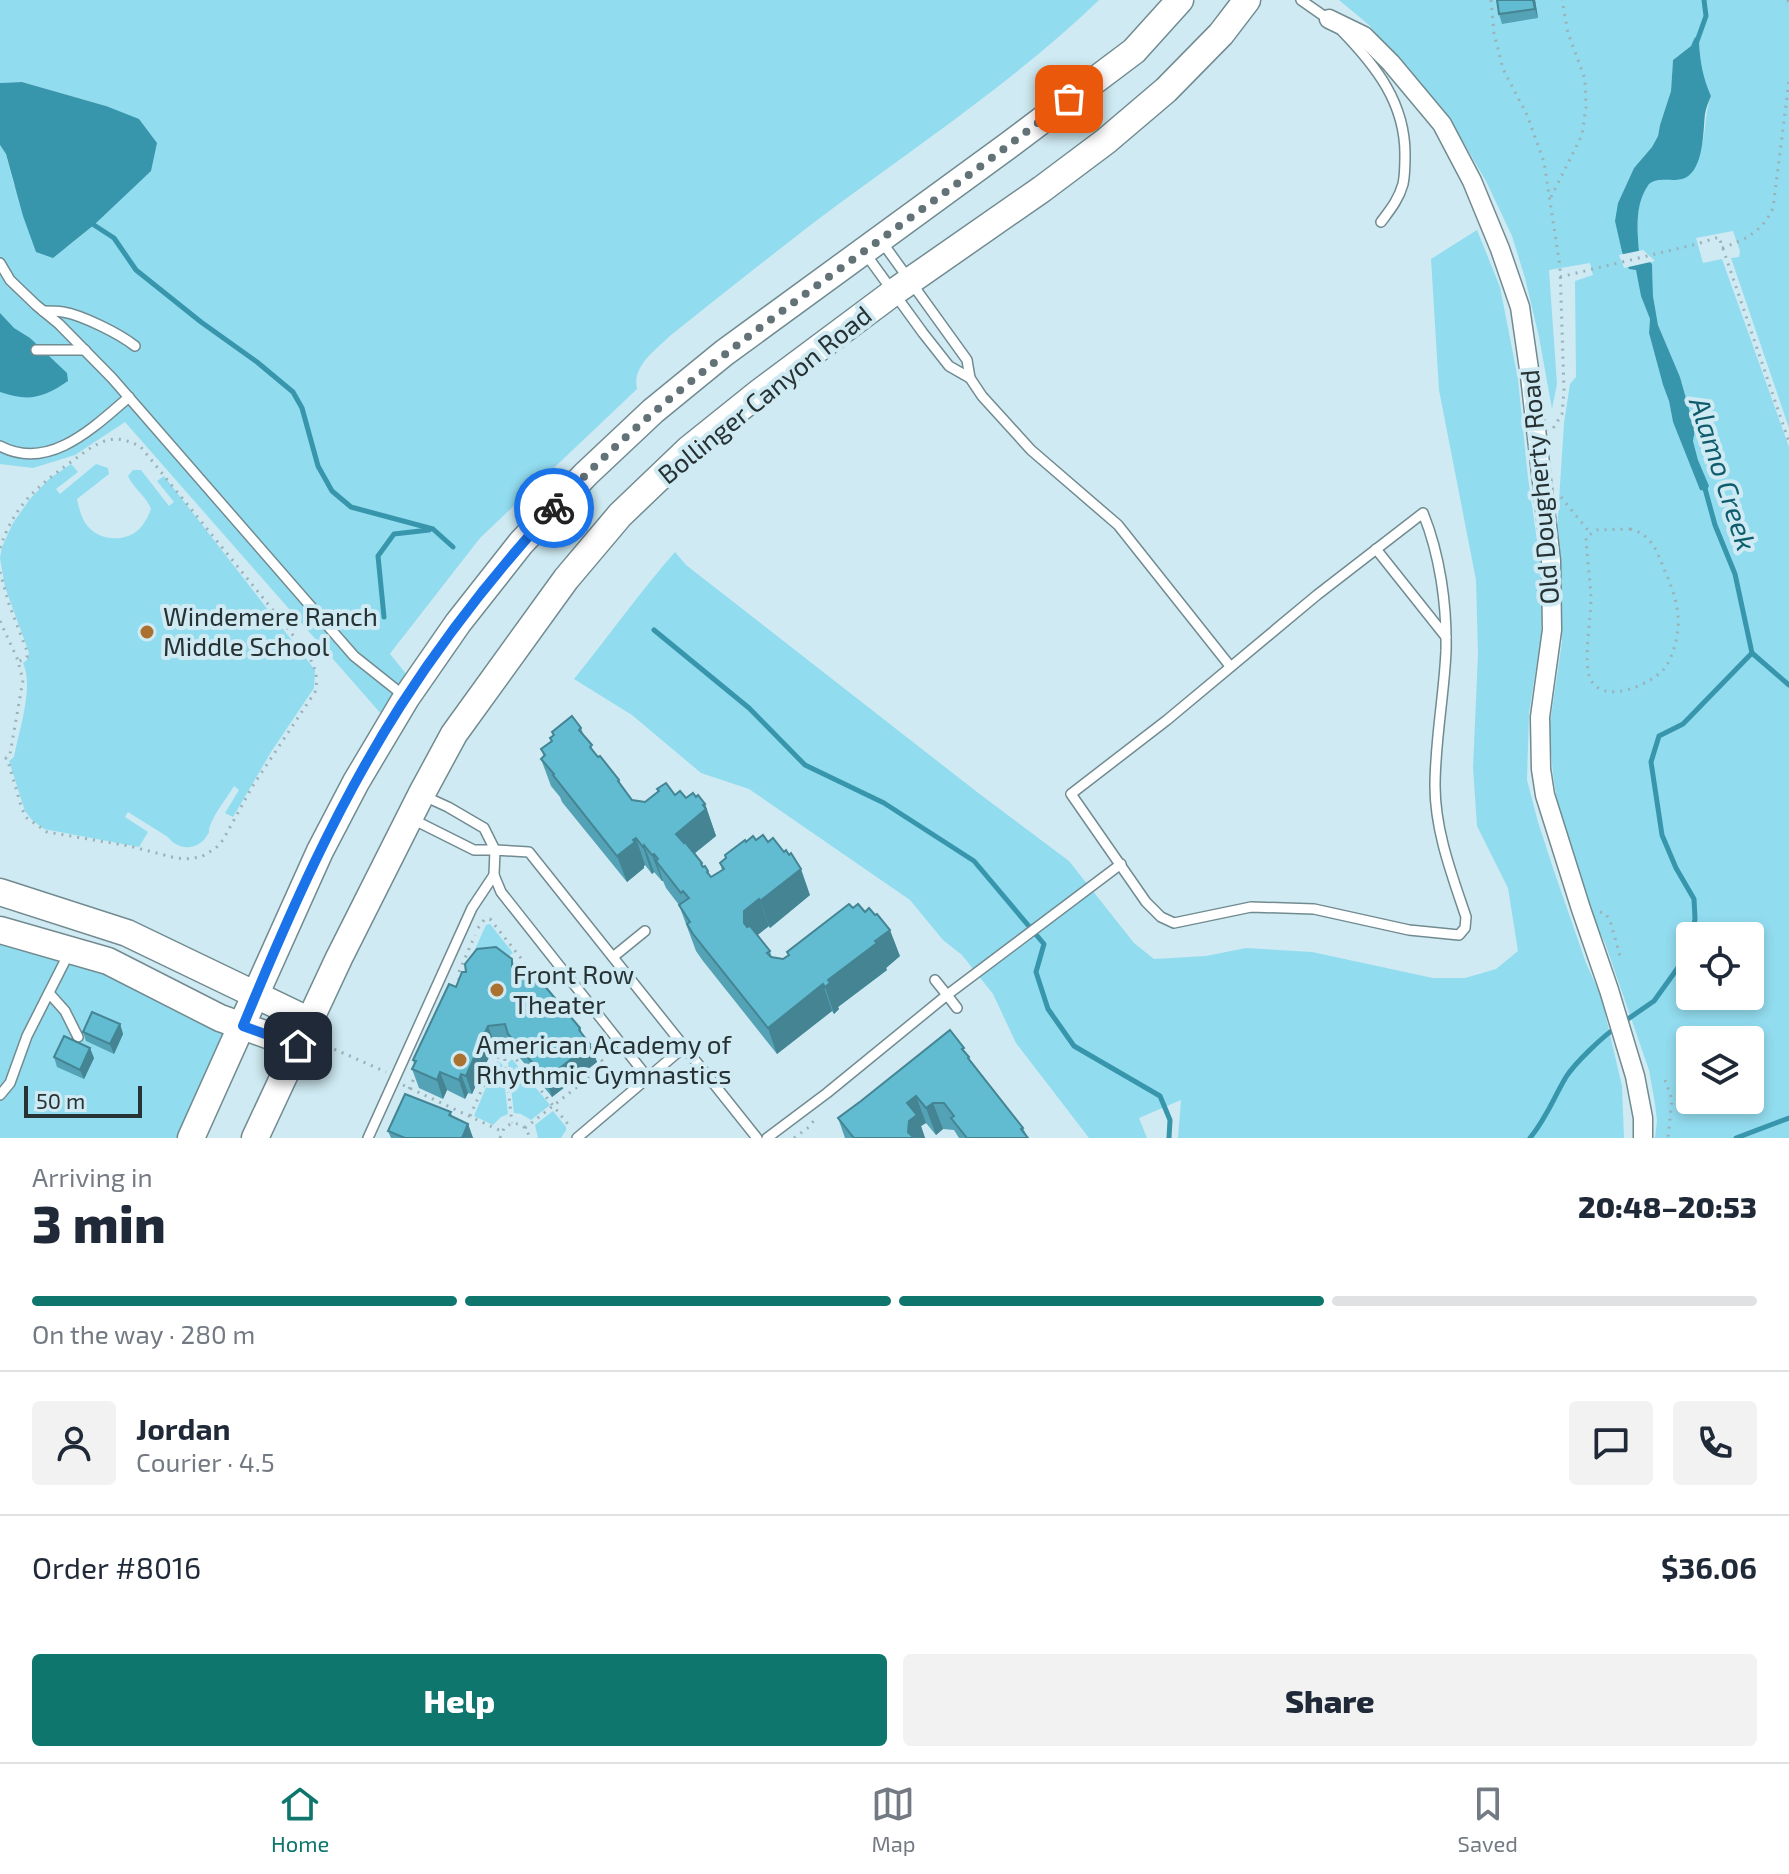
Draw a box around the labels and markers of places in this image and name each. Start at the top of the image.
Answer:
pin [1035,65,1103,133]
place label: Windemere Ranch Middle School [163,600,378,661]
marker: Windemere Ranch Middle School [138,623,156,641]
place label: Front Row Theater [513,958,634,1019]
marker: Front Row Theater [488,981,506,999]
pin [264,1012,332,1080]
place label: American Academy of Rhythmic Gymnastics [476,1028,733,1089]
marker: American Academy of Rhythmic Gymnastics [451,1051,469,1069]

